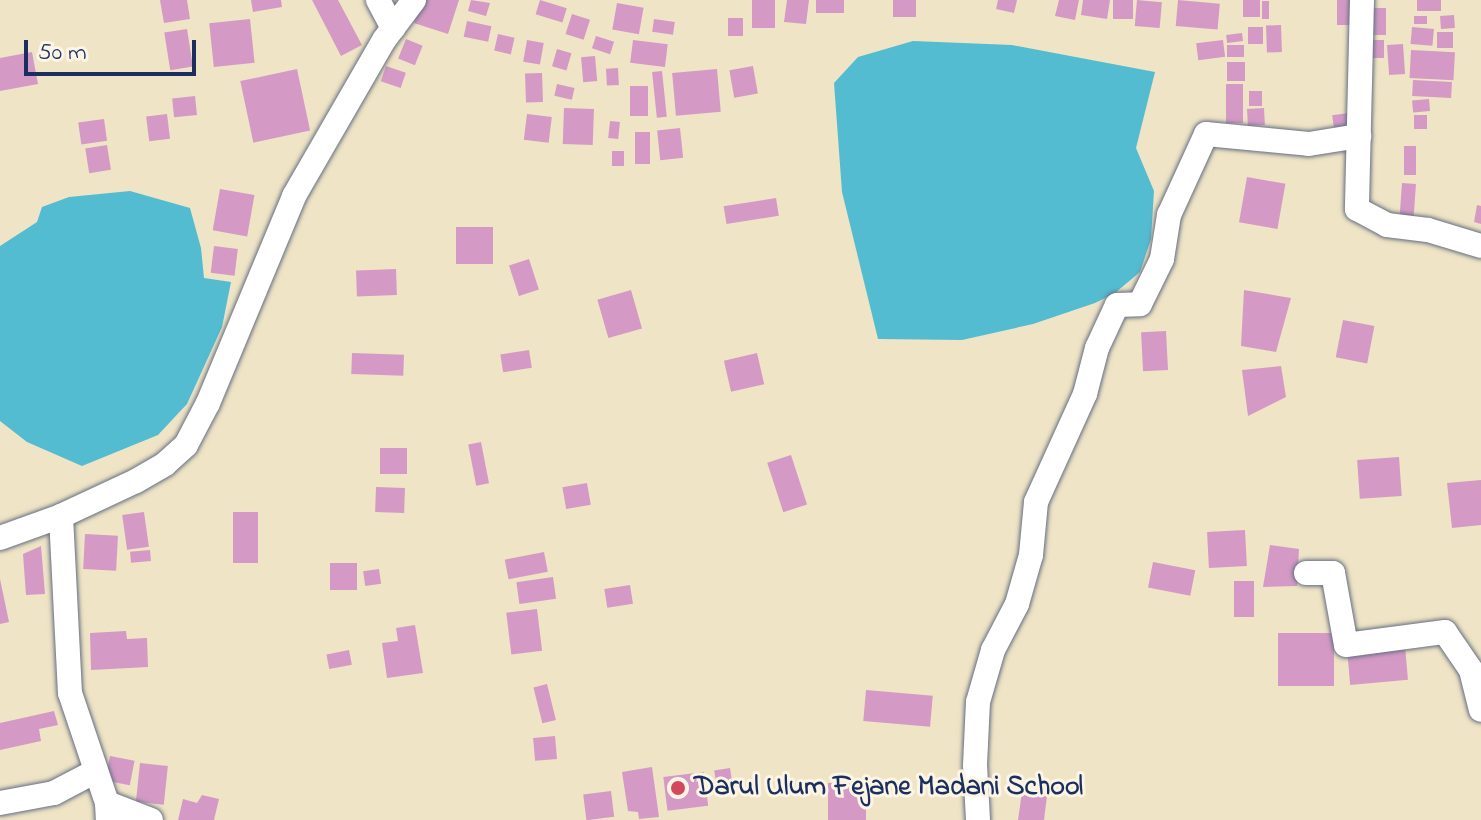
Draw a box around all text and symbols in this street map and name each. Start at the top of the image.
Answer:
scale bar [28,24,200,74]
text: 50 m [38,36,87,71]
place label: Darul Ulum Fejane Madani School [694,771,1083,805]
marker: Darul Ulum Fejane Madani School [669,779,687,797]

